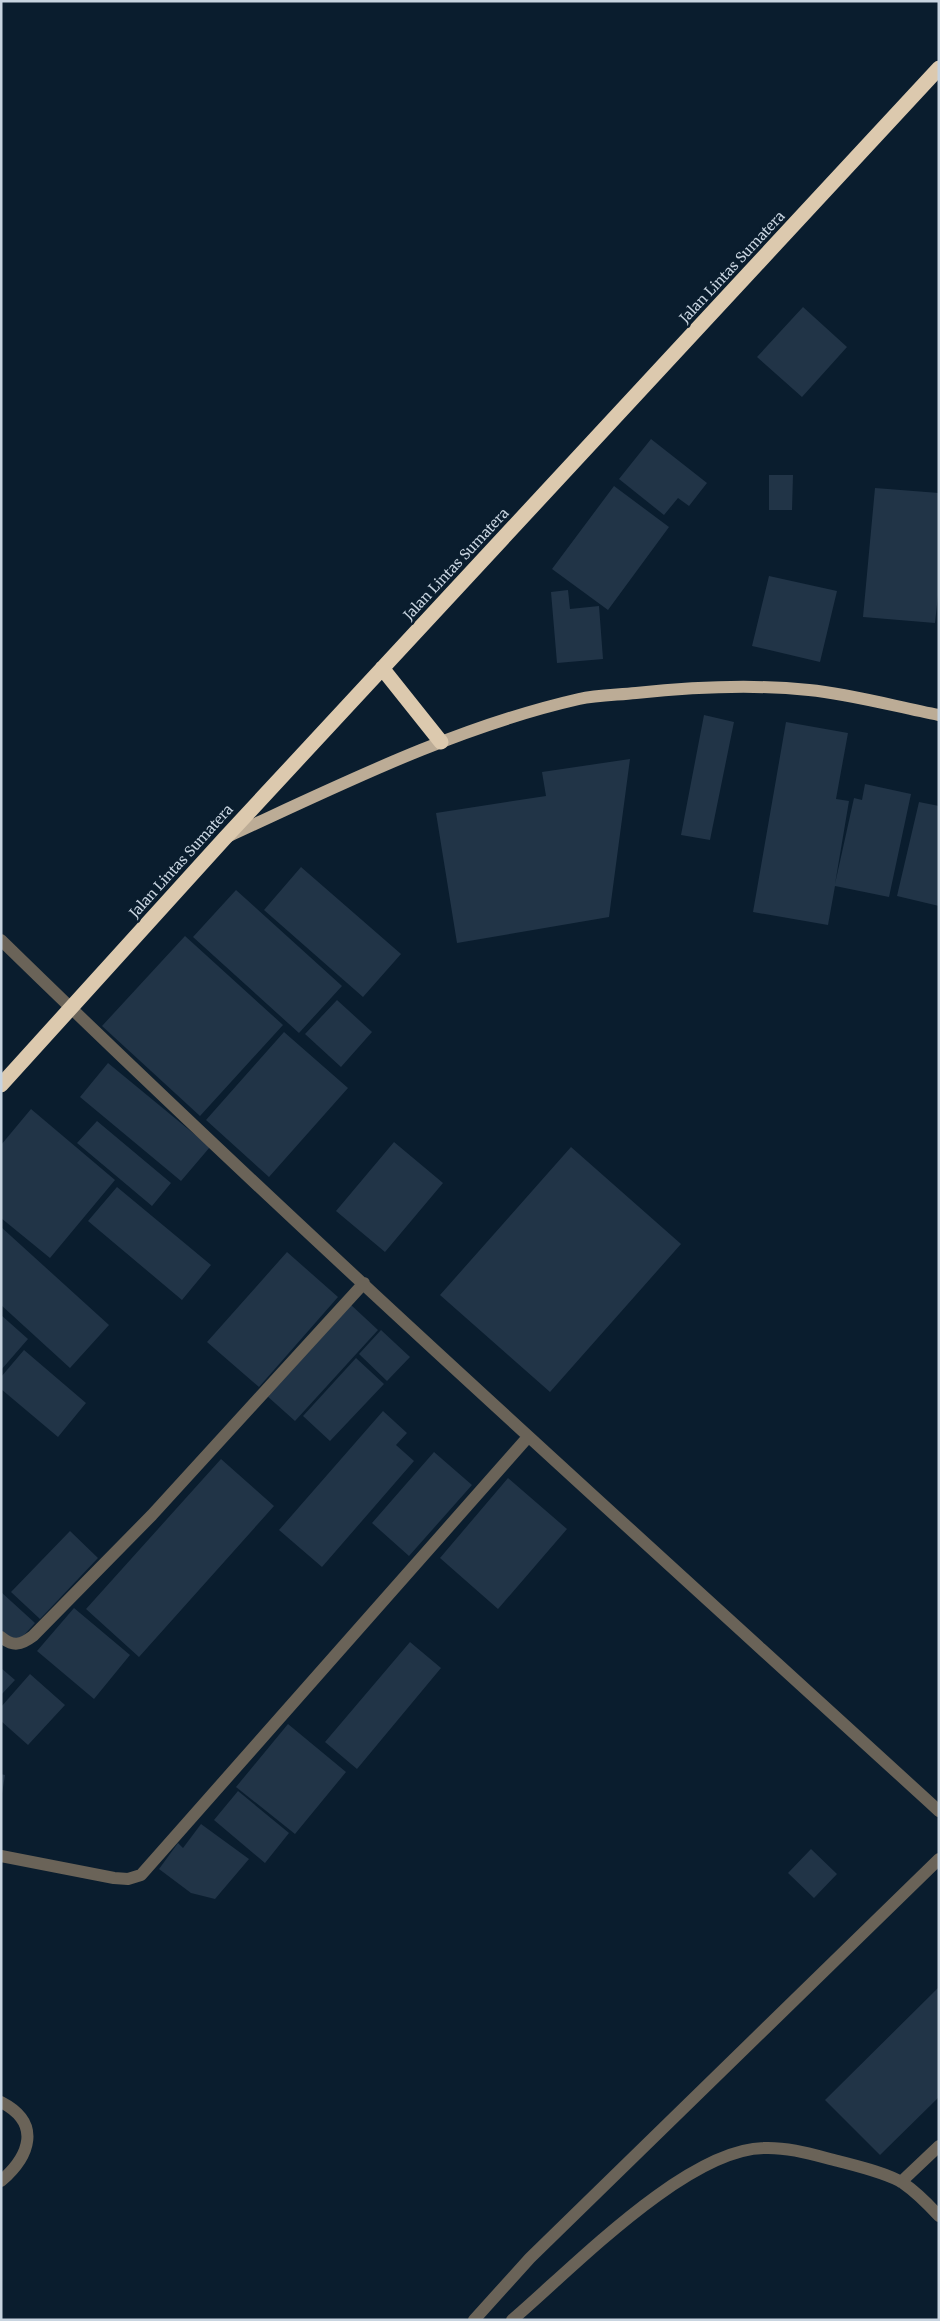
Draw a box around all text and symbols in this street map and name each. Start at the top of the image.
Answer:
street label: Jalan Lintas Sumatera [675,207,789,327]
street label: Jalan Lintas Sumatera [399,504,513,624]
street label: Jalan Lintas Sumatera [125,800,237,922]

